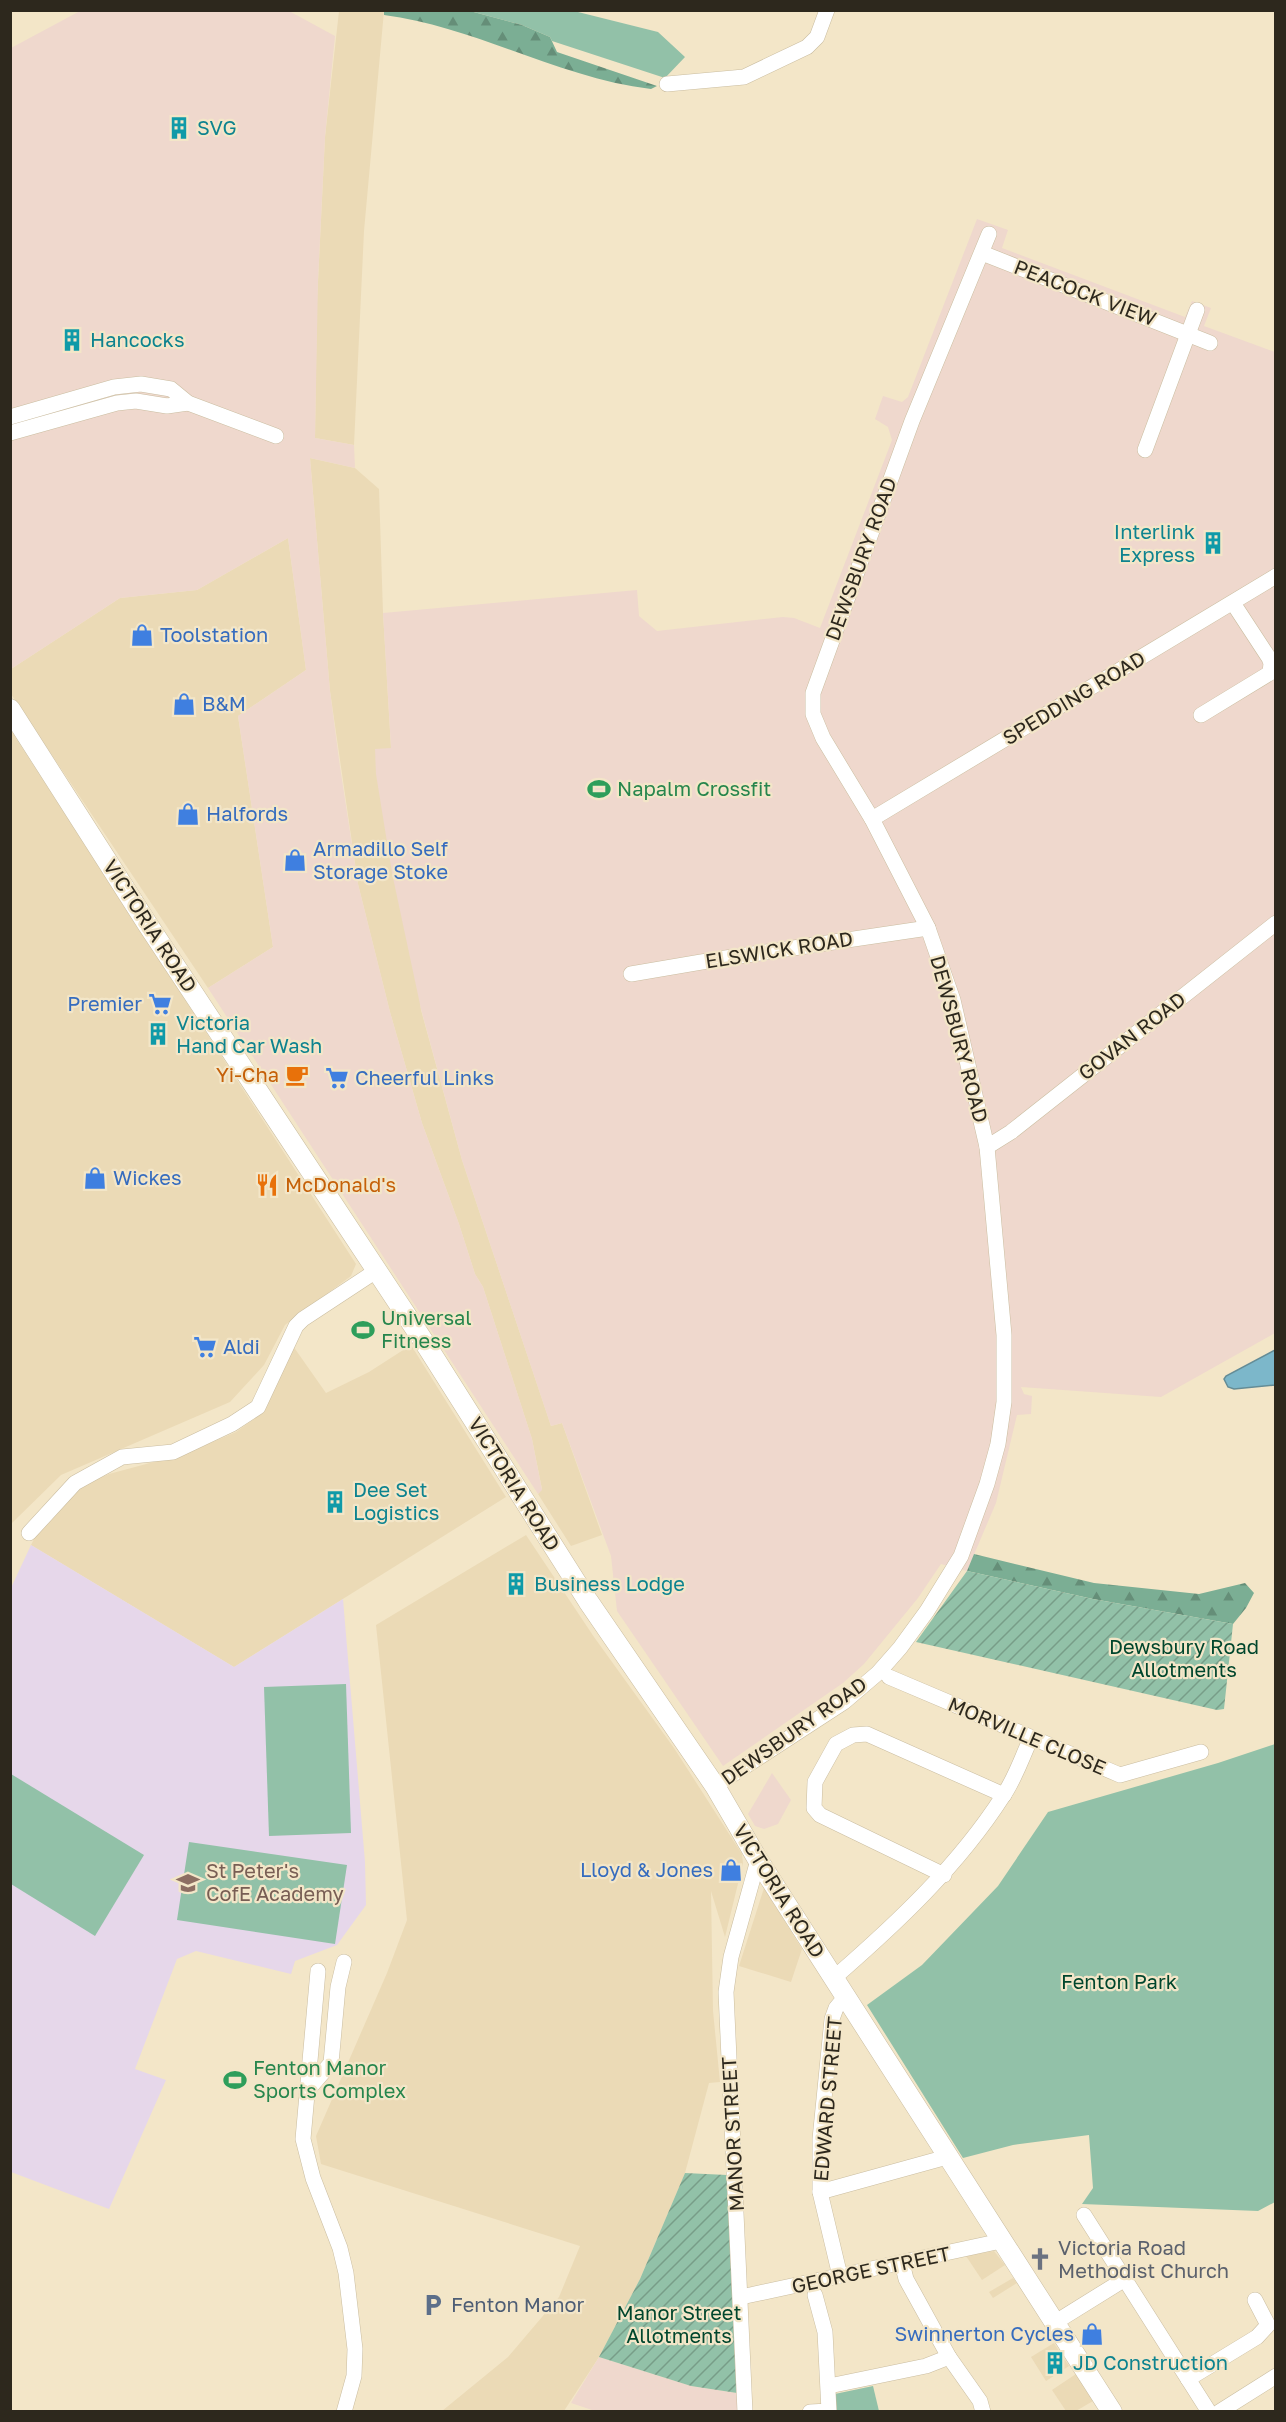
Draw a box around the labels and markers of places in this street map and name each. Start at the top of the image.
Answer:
building icon: SVG [166,115,192,141]
place label: SVG [197,115,237,139]
building icon: Hancocks [59,327,85,353]
place label: Hancocks [90,327,185,351]
place label: Interlink Express [1114,519,1195,566]
building icon: Interlink Express [1200,530,1226,556]
shop icon: Toolstation [129,622,155,648]
place label: Toolstation [160,622,268,646]
shop icon: B&M [171,691,197,717]
place label: B&M [202,691,246,715]
sports icon: Napalm Crossfit [586,776,612,802]
place label: Napalm Crossfit [617,776,771,800]
shop icon: Halfords [175,801,201,827]
place label: Halfords [206,801,288,825]
place label: Armadillo Self Storage Stoke [313,836,448,883]
shop icon: Armadillo Self Storage Stoke [282,847,308,873]
place label: Premier [67,991,142,1015]
supermarket icon: Premier [147,991,173,1017]
place label: Victoria Hand Car Wash [176,1010,322,1057]
building icon: Victoria Hand Car Wash [145,1021,171,1047]
place label: Yi-Cha [216,1062,279,1086]
cafe icon: Yi-Cha [284,1062,310,1088]
supermarket icon: Cheerful Links [324,1065,350,1091]
place label: Cheerful Links [355,1065,494,1089]
shop icon: Wickes [82,1165,108,1191]
place label: Wickes [113,1165,182,1189]
restaurant icon: McDonald's [254,1172,280,1198]
place label: McDonald's [285,1172,396,1196]
place label: Universal Fitness [381,1305,472,1352]
sports icon: Universal Fitness [350,1317,376,1343]
supermarket icon: Aldi [192,1334,218,1360]
place label: Aldi [223,1334,260,1358]
place label: Dee Set Logistics [353,1477,439,1524]
building icon: Dee Set Logistics [322,1489,348,1515]
building icon: Business Lodge [503,1571,529,1597]
place label: Business Lodge [534,1571,685,1595]
place label: Lloyd & Jones [580,1857,713,1881]
shop icon: Lloyd & Jones [718,1857,744,1883]
place label: St Peter's CofE Academy [206,1858,344,1905]
school or university icon: St Peter's CofE Academy [175,1870,201,1896]
place label: Fenton Manor Sports Complex [253,2055,406,2102]
sports icon: Fenton Manor Sports Complex [222,2067,248,2093]
place label: Victoria Road Methodist Church [1058,2235,1229,2282]
church icon: Victoria Road Methodist Church [1027,2246,1053,2272]
parking icon: Fenton Manor [420,2292,446,2318]
place label: Fenton Manor [451,2292,584,2316]
place label: Swinnerton Cycles [894,2321,1074,2345]
shop icon: Swinnerton Cycles [1079,2321,1105,2347]
building icon: JD Construction [1042,2350,1068,2376]
place label: JD Construction [1073,2350,1228,2374]

